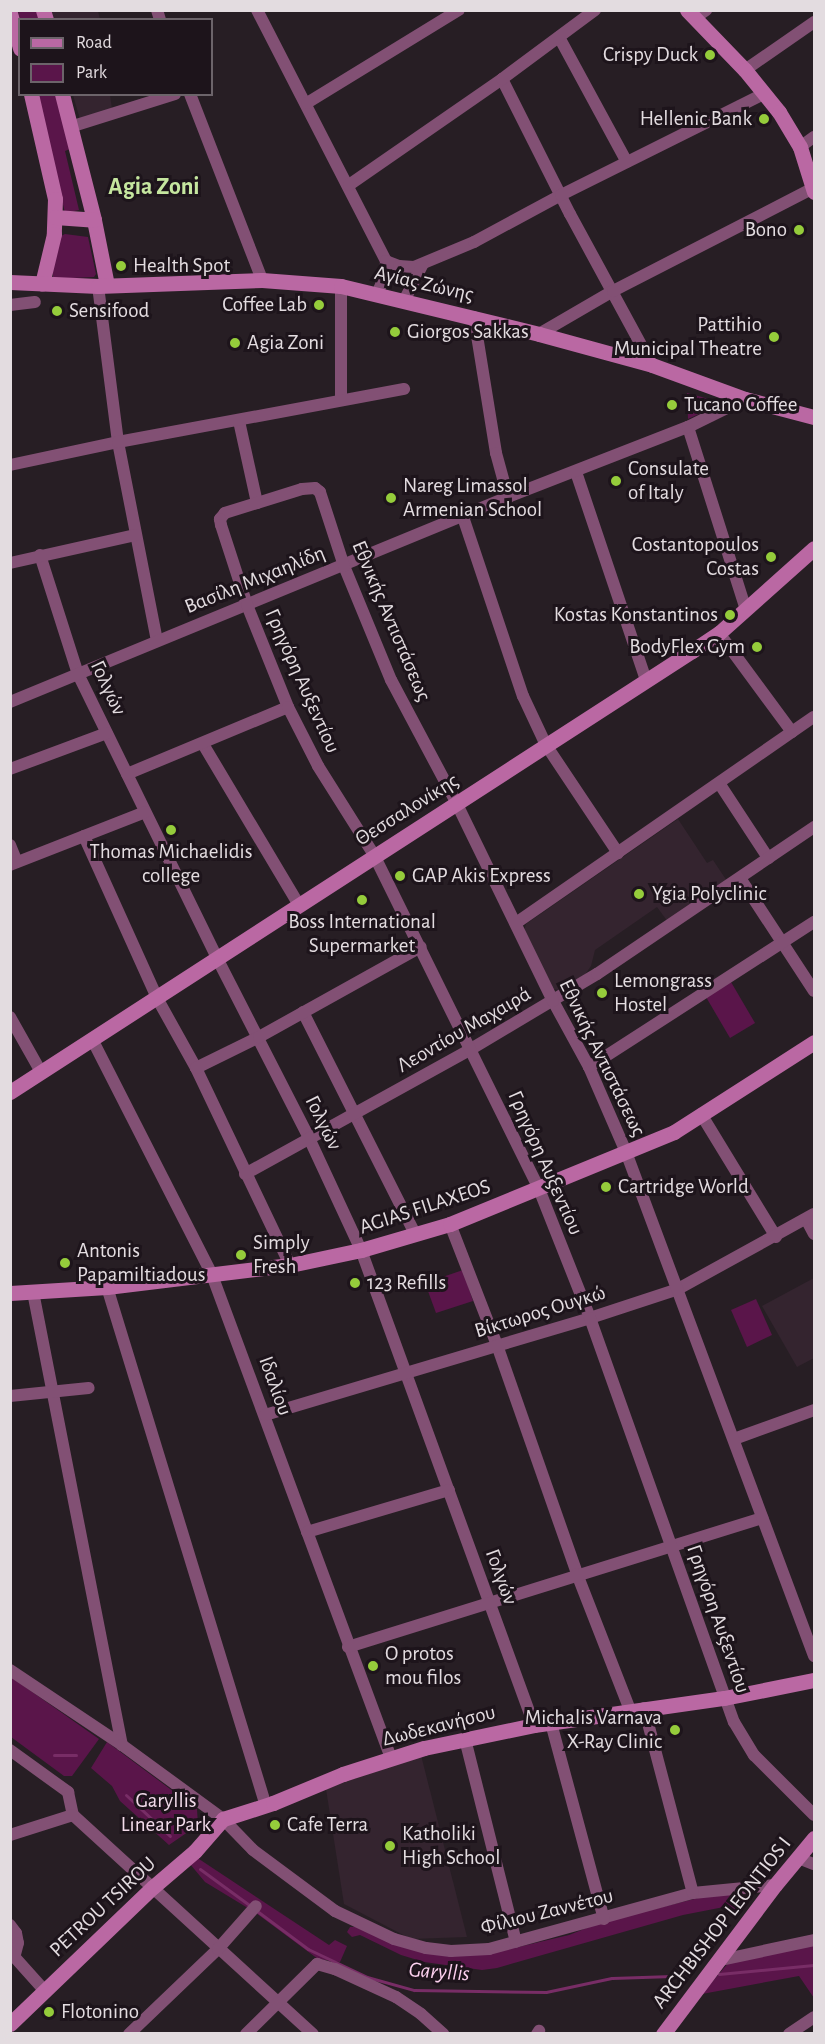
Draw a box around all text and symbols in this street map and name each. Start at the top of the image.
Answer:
legend [18,18,213,96]
text: Road [76,34,112,52]
place label: Crispy Duck [603,42,698,68]
marker: Crispy Duck [703,48,717,62]
text: Park [76,64,107,82]
place label: Hellenic Bank [640,106,752,132]
marker: Hellenic Bank [757,112,771,126]
district label: Agia Zoni [108,174,200,202]
place label: Bono [745,217,787,243]
marker: Bono [792,223,806,237]
place label: Health Spot [133,253,230,279]
marker: Health Spot [114,259,128,273]
street label: Αγίας Ζώνης [372,260,476,308]
place label: Coffee Lab [222,292,307,318]
place label: Sensifood [69,298,149,324]
marker: Coffee Lab [312,298,326,312]
marker: Sensifood [50,304,64,318]
place label: Pattihio Municipal Theatre [614,312,762,362]
place label: Giorgos Sakkas [407,319,529,345]
marker: Giorgos Sakkas [388,325,402,339]
place label: Agia Zoni [247,330,324,356]
marker: Pattihio Municipal Theatre [767,330,781,344]
marker: Agia Zoni [228,336,242,350]
place label: Tucano Coffee [684,392,797,418]
marker: Tucano Coffee [665,398,679,412]
place label: Consulate of Italy [628,456,709,506]
place label: Nareg Limassol Armenian School [403,473,542,523]
marker: Consulate of Italy [609,474,623,488]
marker: Nareg Limassol Armenian School [384,491,398,505]
place label: Costantopoulos Costas [632,532,759,582]
street label: Εθνικής Αντιστάσεως [346,537,436,705]
street label: Βασίλη Μιχαηλίδη [181,540,329,620]
marker: Costantopoulos Costas [764,550,778,564]
place label: Kostas Konstantinos [554,602,718,628]
street label: Γρηγόρη Αυξεντίου [259,605,345,757]
marker: Kostas Konstantinos [723,608,737,622]
place label: BodyFlex Gym [629,634,745,660]
marker: BodyFlex Gym [750,640,764,654]
street label: Γολγών [84,657,132,719]
street label: Θεσσαλονίκης [351,768,463,852]
marker: Thomas Michaelidis college [164,823,178,837]
place label: Thomas Michaelidis college [90,839,252,889]
place label: GAP Akis Express [412,863,551,889]
marker: GAP Akis Express [393,869,407,883]
place label: Ygia Polyclinic [652,881,767,907]
marker: Ygia Polyclinic [630,885,648,903]
marker: Boss International Supermarket [355,893,369,907]
place label: Boss International Supermarket [288,909,436,959]
place label: Lemongrass Hostel [614,968,712,1018]
street label: Εθνικής Αντιστάσεως [553,975,651,1141]
street label: Λεοντίου Μαχαιρά [393,981,535,1079]
marker: Lemongrass Hostel [595,986,609,1000]
street label: Γρηγόρη Αυξεντίου [502,1087,588,1239]
street label: Γολγών [299,1092,347,1154]
street label: AGIAS FILAXEOS [356,1174,494,1240]
place label: Cartridge World [618,1174,749,1200]
marker: Cartridge World [599,1180,613,1194]
place label: Simply Fresh [253,1230,310,1280]
place label: Antonis Papamiltiadous [77,1238,205,1288]
marker: Simply Fresh [234,1248,248,1262]
marker: Antonis Papamiltiadous [58,1256,72,1270]
place label: 123 Refills [367,1270,446,1296]
marker: 123 Refills [348,1276,362,1290]
street label: Βίκτωρος Ουγκώ [472,1280,608,1344]
street label: Ιδαλίου [253,1353,297,1419]
street label: Γρηγόρη Αυξεντίου [681,1542,755,1696]
street label: Γολγών [479,1546,523,1608]
place label: O protos mou filos [385,1641,461,1691]
marker: O protos mou filos [366,1659,380,1673]
street label: Δωδεκανήσου [380,1700,498,1752]
place label: Michalis Varnava X-Ray Clinic [525,1705,662,1755]
marker: Michalis Varnava X-Ray Clinic [666,1721,684,1739]
park label: Garyllis Linear Park [121,1788,211,1838]
place label: Cafe Terra [287,1812,368,1838]
marker: Cafe Terra [268,1818,282,1832]
place label: Katholiki High School [402,1821,500,1871]
street label: ARCHBISHOP LEONTIOS I [647,1832,797,2014]
marker: Katholiki High School [383,1839,397,1853]
street label: PETROU TSIROU [45,1851,161,1963]
street label: Φίλιου Ζαννέτου [478,1883,616,1941]
water label: Garyllis [408,1957,470,1987]
place label: Flotonino [61,1999,139,2025]
marker: Flotonino [42,2005,56,2019]

